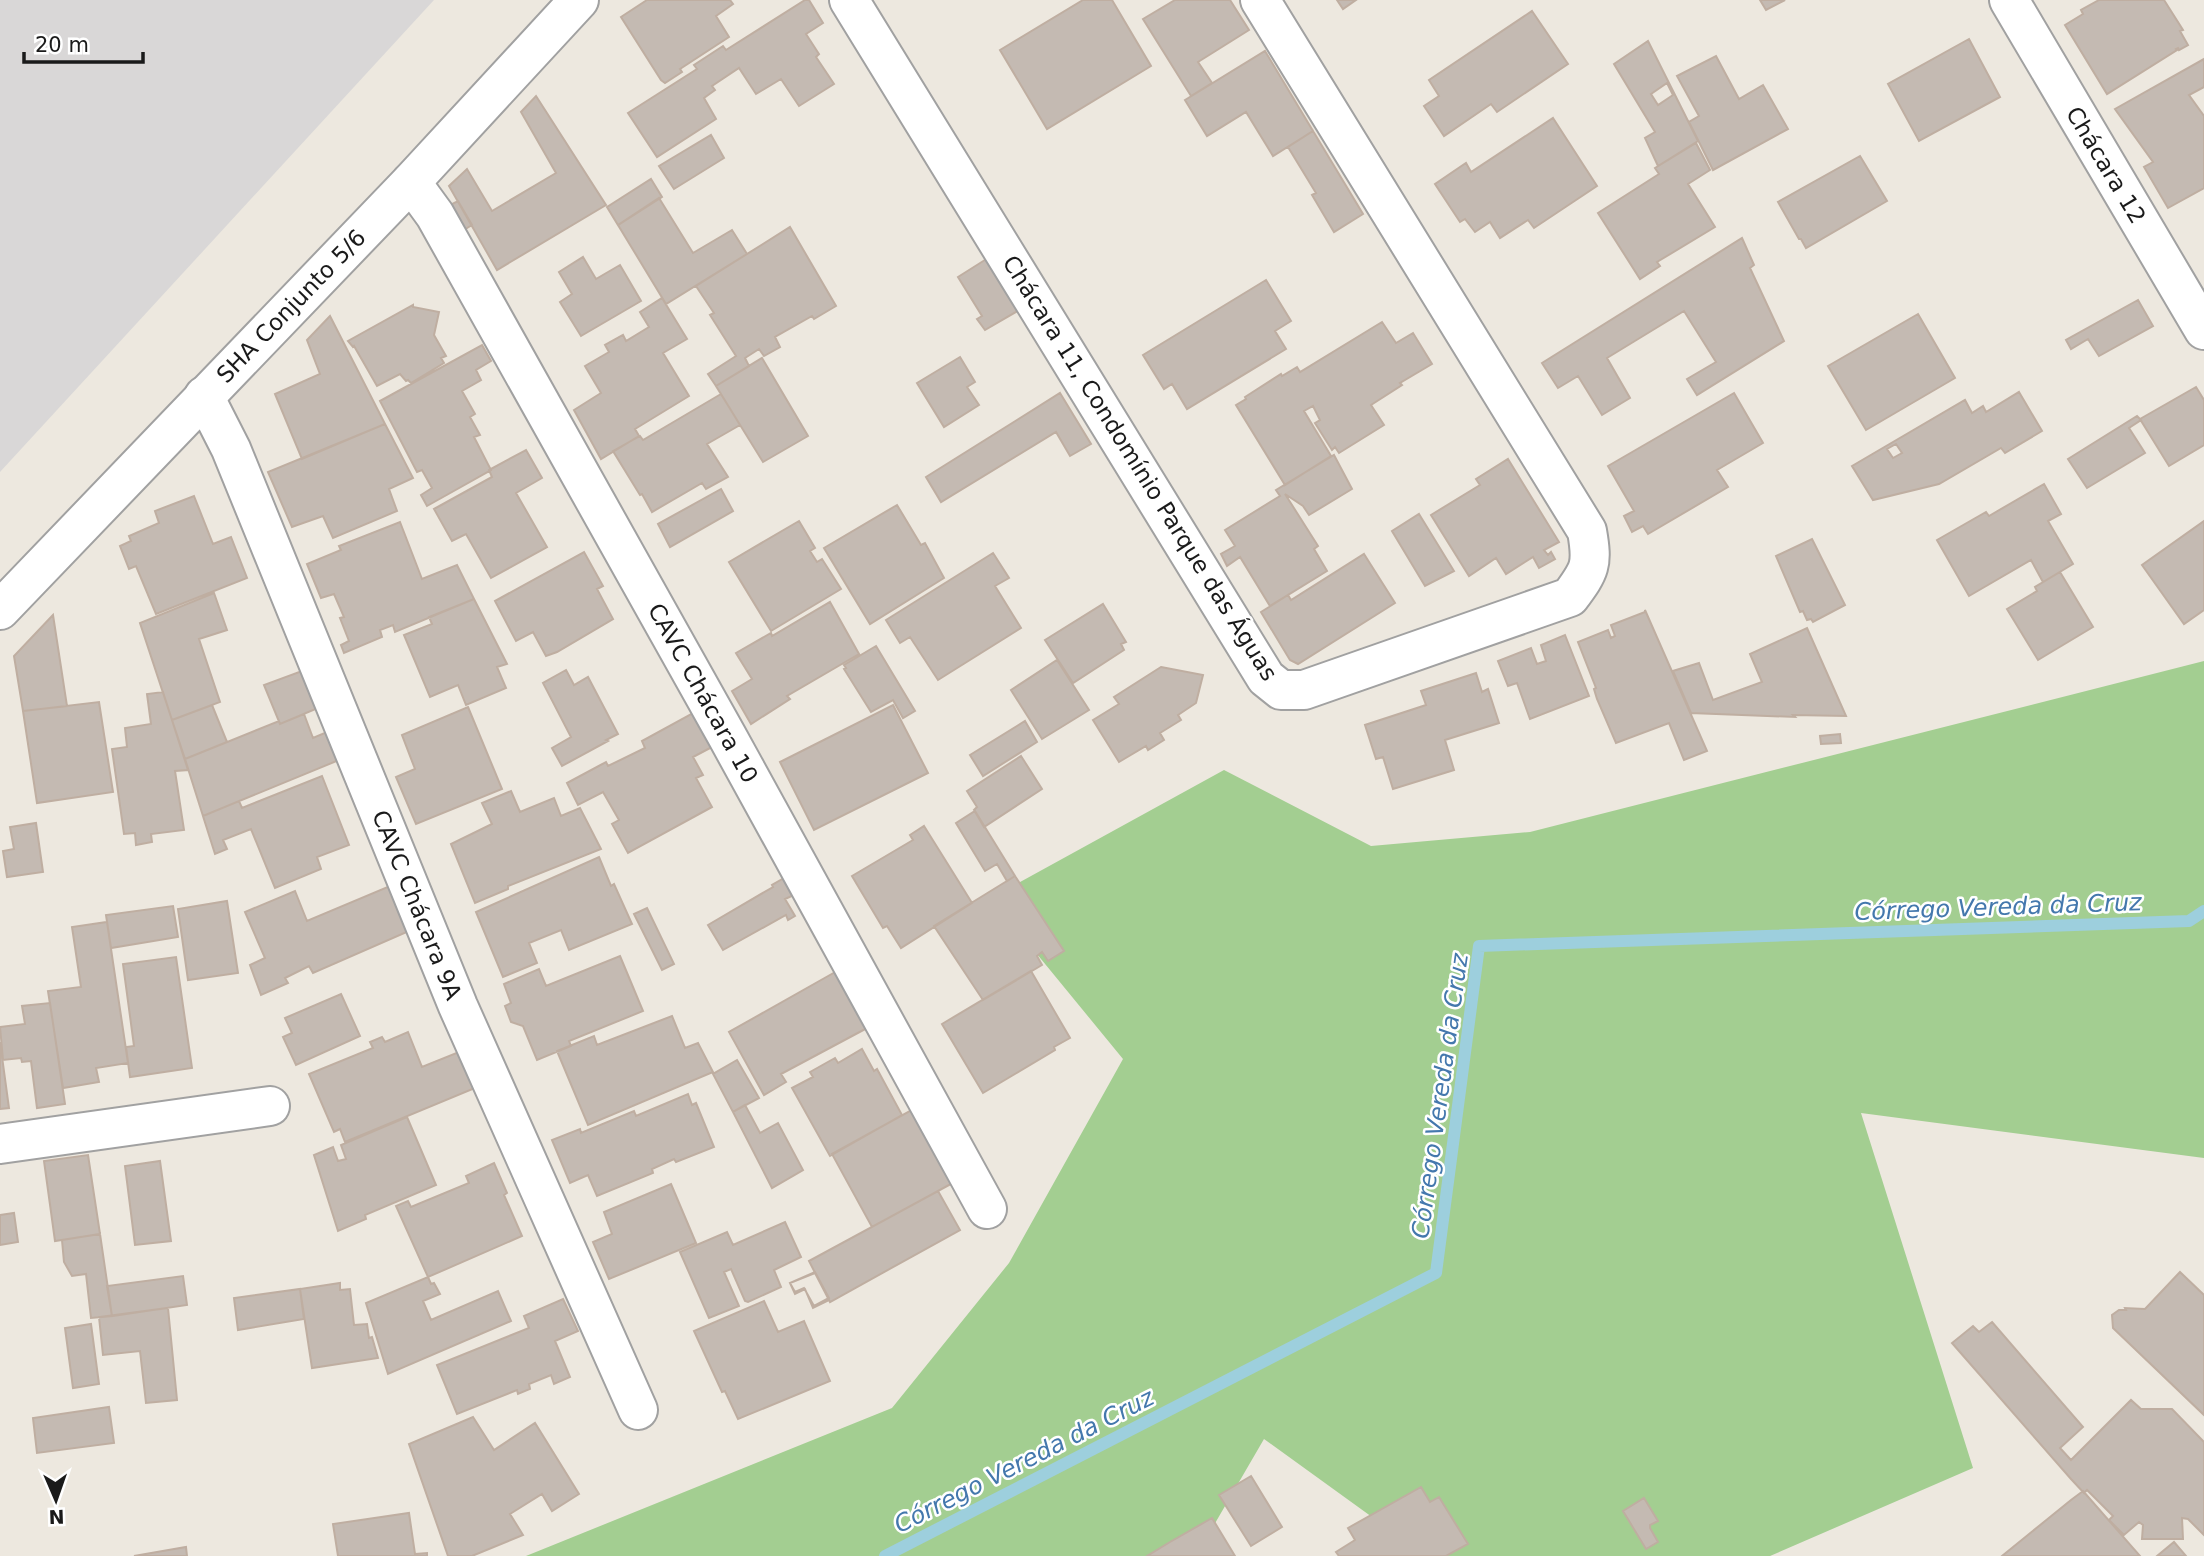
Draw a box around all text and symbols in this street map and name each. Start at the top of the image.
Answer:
scale bar [24,21,144,65]
text: 20 m [35,33,89,57]
street label: Chácara 12 [2061,102,2151,228]
street label: SHA Conjunto 5/6 [211,224,371,388]
street label: Chácara 11, Condomínio Parque das Águas [997,250,1283,685]
street label: CAVC Chácara 10 [643,599,763,787]
street label: CAVC Chácara 9A [367,806,467,1004]
water label: Córrego Vereda da Cruz [1854,888,2144,926]
water label: Córrego Vereda da Cruz [1406,950,1474,1240]
water label: Córrego Vereda da Cruz [890,1383,1160,1539]
north arrow [21,1465,91,1535]
text: N [48,1506,65,1528]

